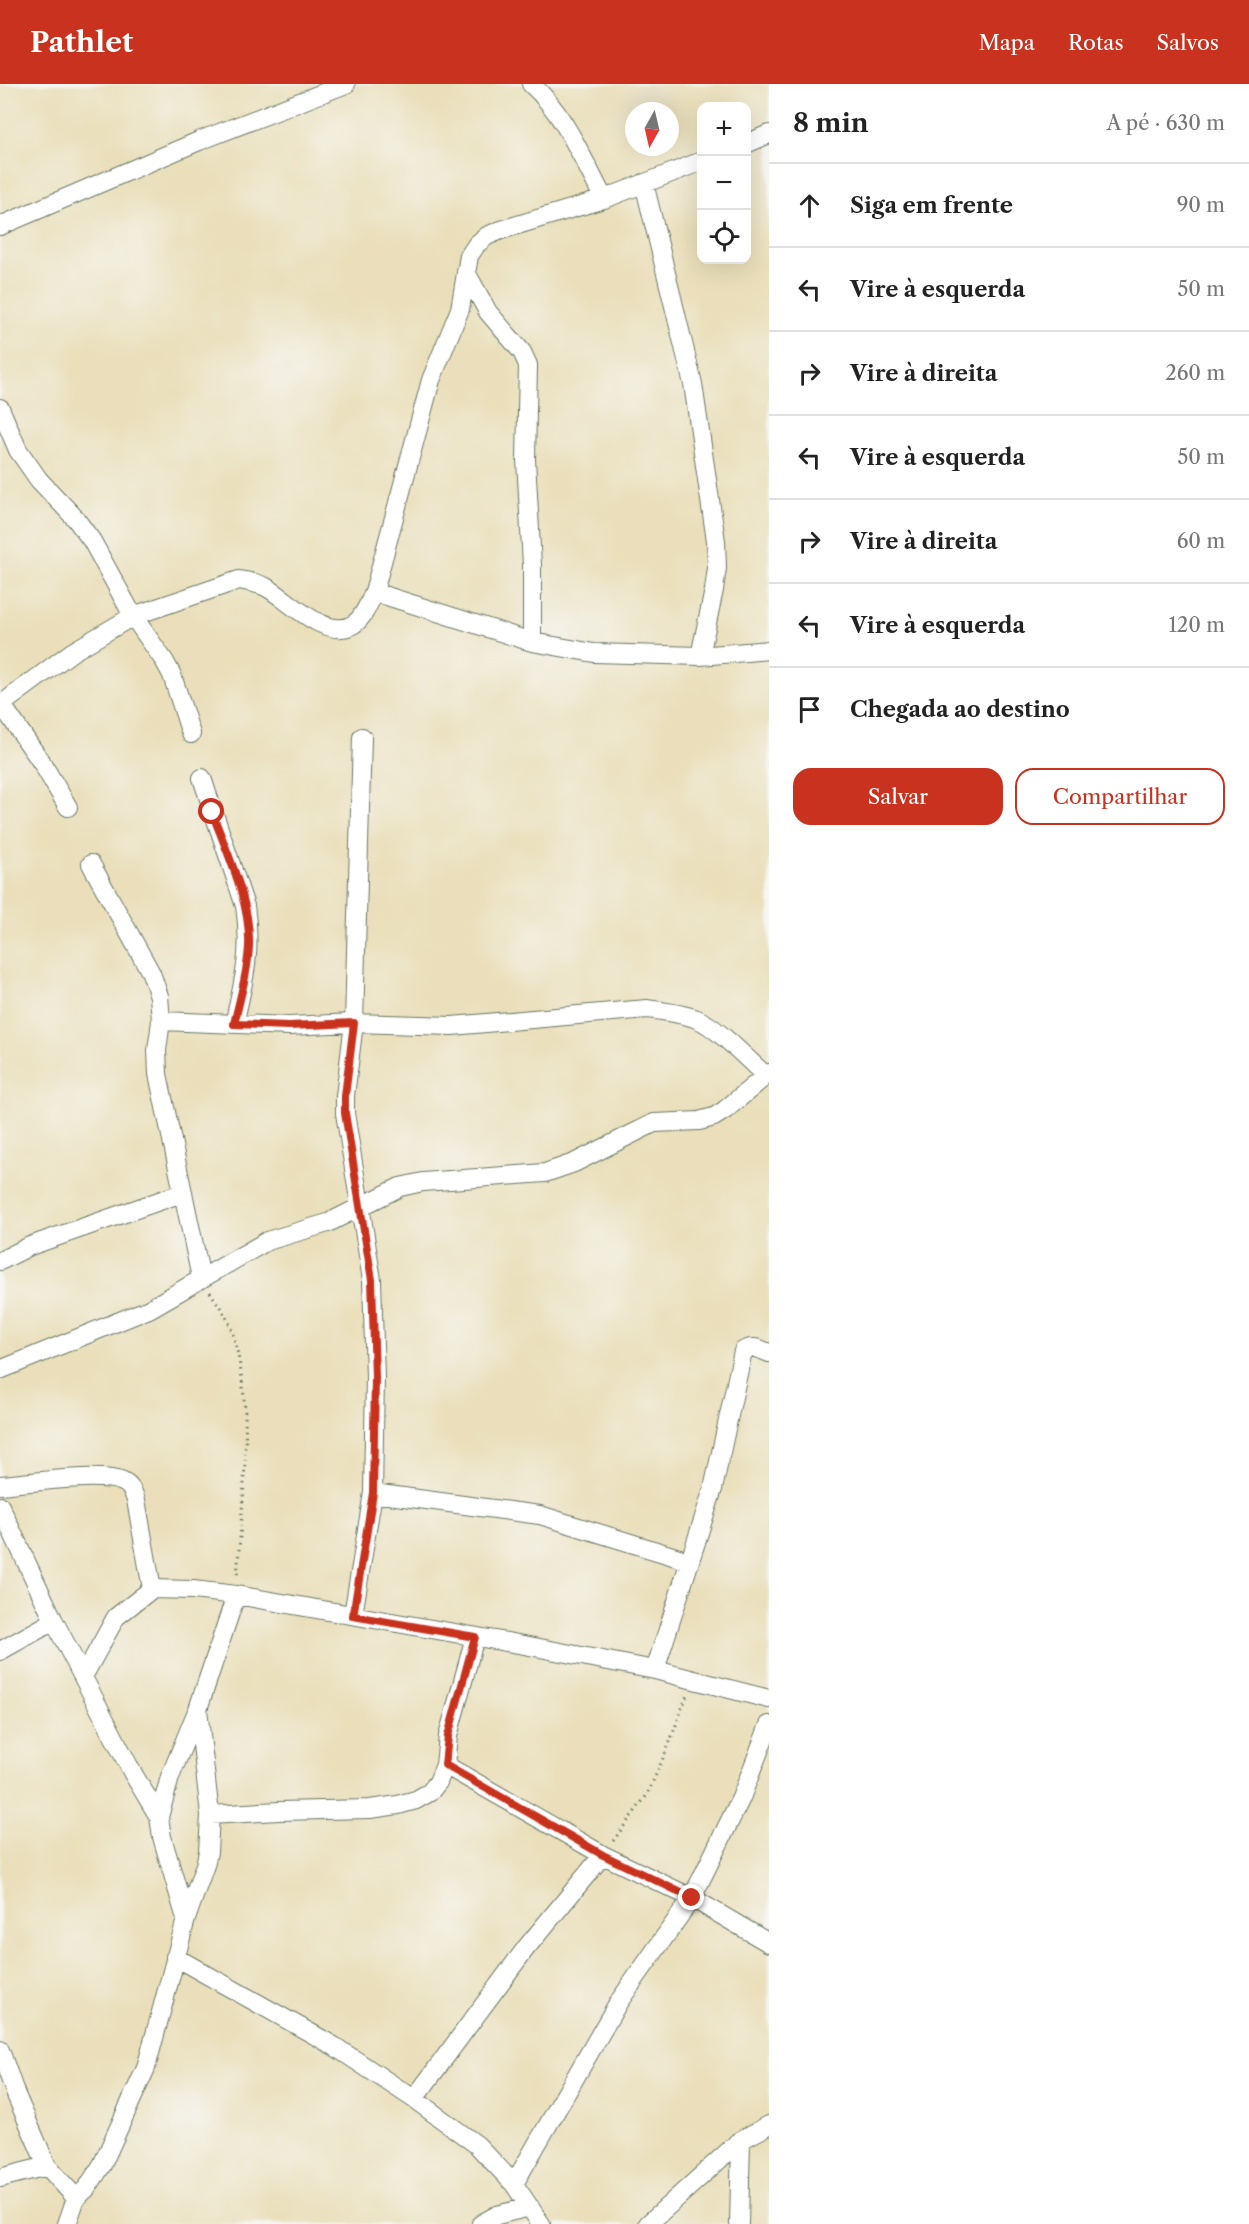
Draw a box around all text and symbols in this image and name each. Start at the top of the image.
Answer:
text: Pathlet [30,25,133,59]
text: Mapa [979,30,1035,55]
text: Rotas [1068,30,1124,55]
text: Salvos [1157,30,1219,55]
north arrow [625,102,679,156]
map controls [697,102,751,264]
button: + [697,102,751,156]
text: 8 min [793,107,869,139]
text: A pé · 630 m [1106,111,1225,135]
button: − [697,156,751,210]
icon: ahead [793,189,826,222]
text: Siga em frente [850,192,1013,219]
text: 90 m [1177,193,1225,217]
button: locate [697,210,751,264]
icon: left [793,273,826,306]
text: Vire à esquerda [850,276,1025,303]
text: 50 m [1178,277,1225,301]
icon: right [793,357,826,390]
text: Vire à direita [850,360,997,387]
text: 260 m [1165,361,1225,385]
icon: left [793,441,826,474]
text: Vire à esquerda [850,444,1025,471]
text: 50 m [1178,445,1225,469]
icon: right [793,525,826,558]
text: Vire à direita [850,528,997,555]
text: 60 m [1177,529,1225,553]
icon: left [793,609,826,642]
text: Vire à esquerda [850,612,1025,639]
text: 120 m [1168,613,1225,637]
icon: arrive [793,693,826,726]
text: Chegada ao destino [850,696,1070,723]
button: Salvar [793,768,1003,825]
button: Compartilhar [1015,768,1225,825]
route start [198,798,224,824]
route end [678,1884,704,1910]

